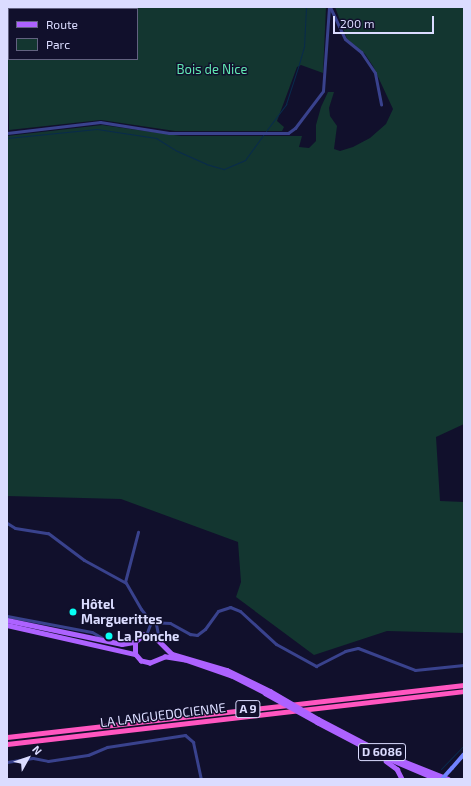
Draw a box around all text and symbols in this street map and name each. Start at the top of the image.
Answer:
legend [8,8,138,60]
scale bar [335,8,436,34]
text: 200 m [340,16,374,30]
text: Route [46,17,78,31]
text: Parc [46,37,70,51]
park label: Bois de Nice [176,61,248,77]
place label: Hôtel Marguerittes [81,597,162,628]
marker: Hôtel Marguerittes [68,607,78,617]
place label: La Ponche [117,628,179,644]
marker: La Ponche [104,631,114,641]
road number: A 9 [235,699,261,719]
street label: LA LANGUEDOCIENNE [99,700,227,730]
north arrow [8,738,48,778]
road number: D 6086 [358,742,406,762]
text: N [30,743,45,757]

